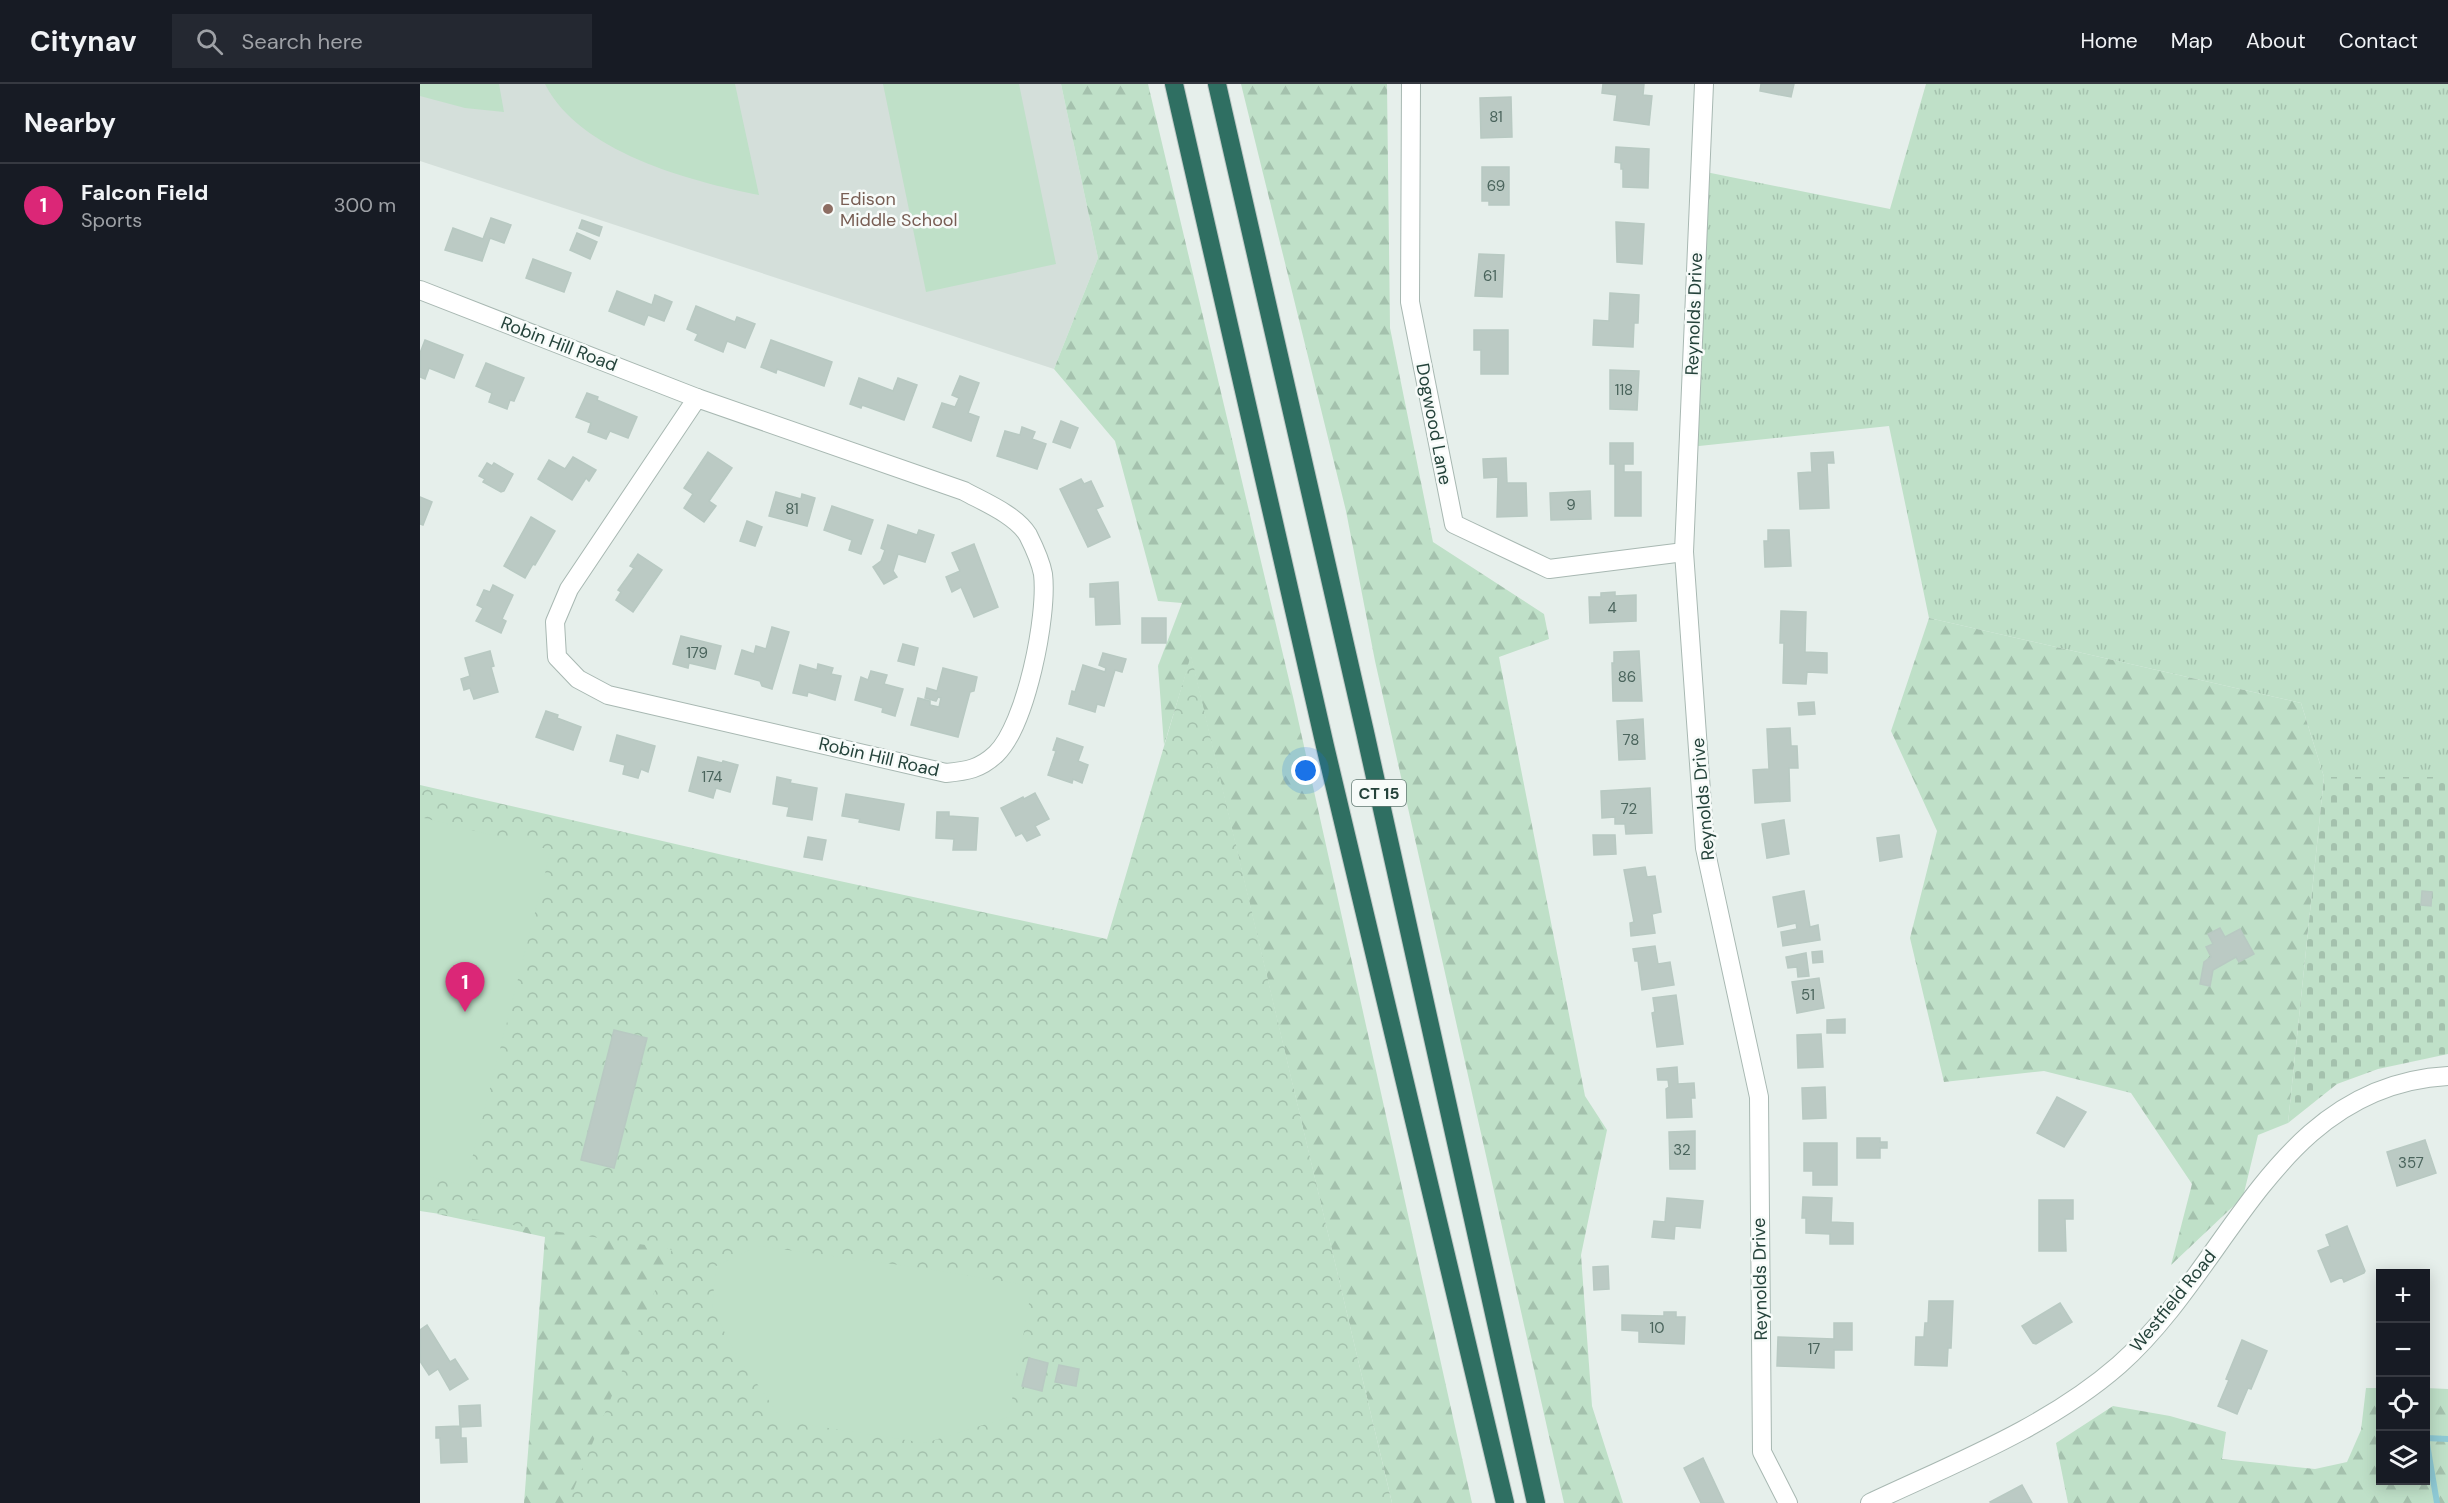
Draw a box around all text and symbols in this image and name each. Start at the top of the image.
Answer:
search box [172,14,592,68]
text: Citynav [30,23,136,60]
icon: search [193,25,226,58]
text: Search here [241,27,363,56]
text: Home [2080,27,2138,55]
text: Map [2171,27,2213,55]
text: About [2246,27,2306,55]
text: Contact [2339,27,2418,55]
text: Nearby [24,106,116,140]
house number: 81 [1489,107,1503,127]
house number: 69 [1487,176,1505,196]
text: Falcon Field [81,178,208,207]
place label: Edison Middle School [840,187,958,232]
text: 1 [40,192,47,218]
text: 300 m [334,192,396,218]
marker: Edison Middle School [821,202,835,216]
text: Sports [81,207,142,233]
street label: Reynolds Drive [1680,252,1708,376]
house number: 61 [1483,266,1497,286]
street label: Robin Hill Road [497,311,621,377]
street label: Dogwood Lane [1410,361,1458,487]
house number: 118 [1615,380,1633,400]
house number: 9 [1566,495,1576,515]
house number: 81 [785,499,799,519]
house number: 4 [1607,598,1617,618]
house number: 179 [686,643,708,663]
house number: 86 [1618,667,1636,687]
house number: 78 [1623,730,1639,750]
street label: Robin Hill Road [816,731,942,783]
street label: Reynolds Drive [1686,737,1720,861]
your location [1291,756,1320,785]
house number: 174 [702,767,722,787]
road number: CT 15 [1352,780,1406,806]
house number: 72 [1621,799,1637,819]
pin: 1 [446,962,484,1012]
house number: 51 [1801,985,1815,1005]
house number: 32 [1673,1140,1691,1160]
house number: 357 [2398,1153,2424,1173]
street label: Reynolds Drive [1747,1217,1773,1341]
street label: Westfield Road [2124,1245,2222,1357]
map controls [2376,1269,2430,1485]
button: + [2376,1269,2430,1323]
house number: 10 [1650,1318,1664,1338]
button: − [2376,1323,2430,1377]
house number: 17 [1808,1339,1820,1359]
button: locate [2376,1377,2430,1431]
button: layers [2376,1431,2430,1485]

